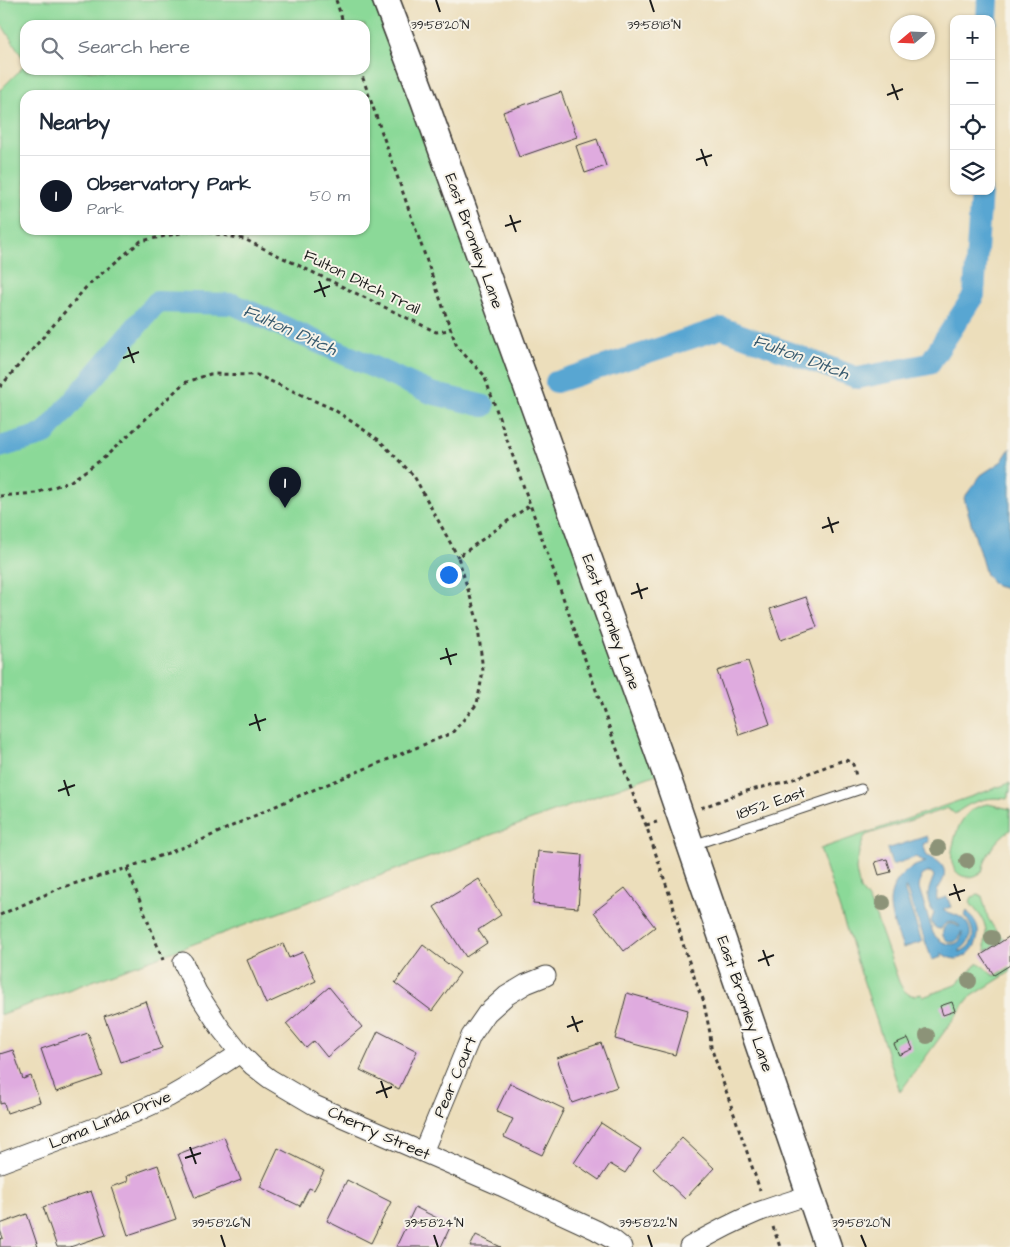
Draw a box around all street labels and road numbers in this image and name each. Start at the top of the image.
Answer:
street label: East Bromley Lane [438,170,509,312]
street label: Fulton Ditch Trail [300,244,424,320]
street label: East Bromley Lane [575,551,646,693]
street label: 1852 East [734,781,809,825]
street label: East Bromley Lane [710,933,779,1076]
street label: Pear Court [428,1033,482,1121]
street label: Loma Linda Drive [46,1085,175,1155]
street label: Cherry Street [324,1101,434,1167]

